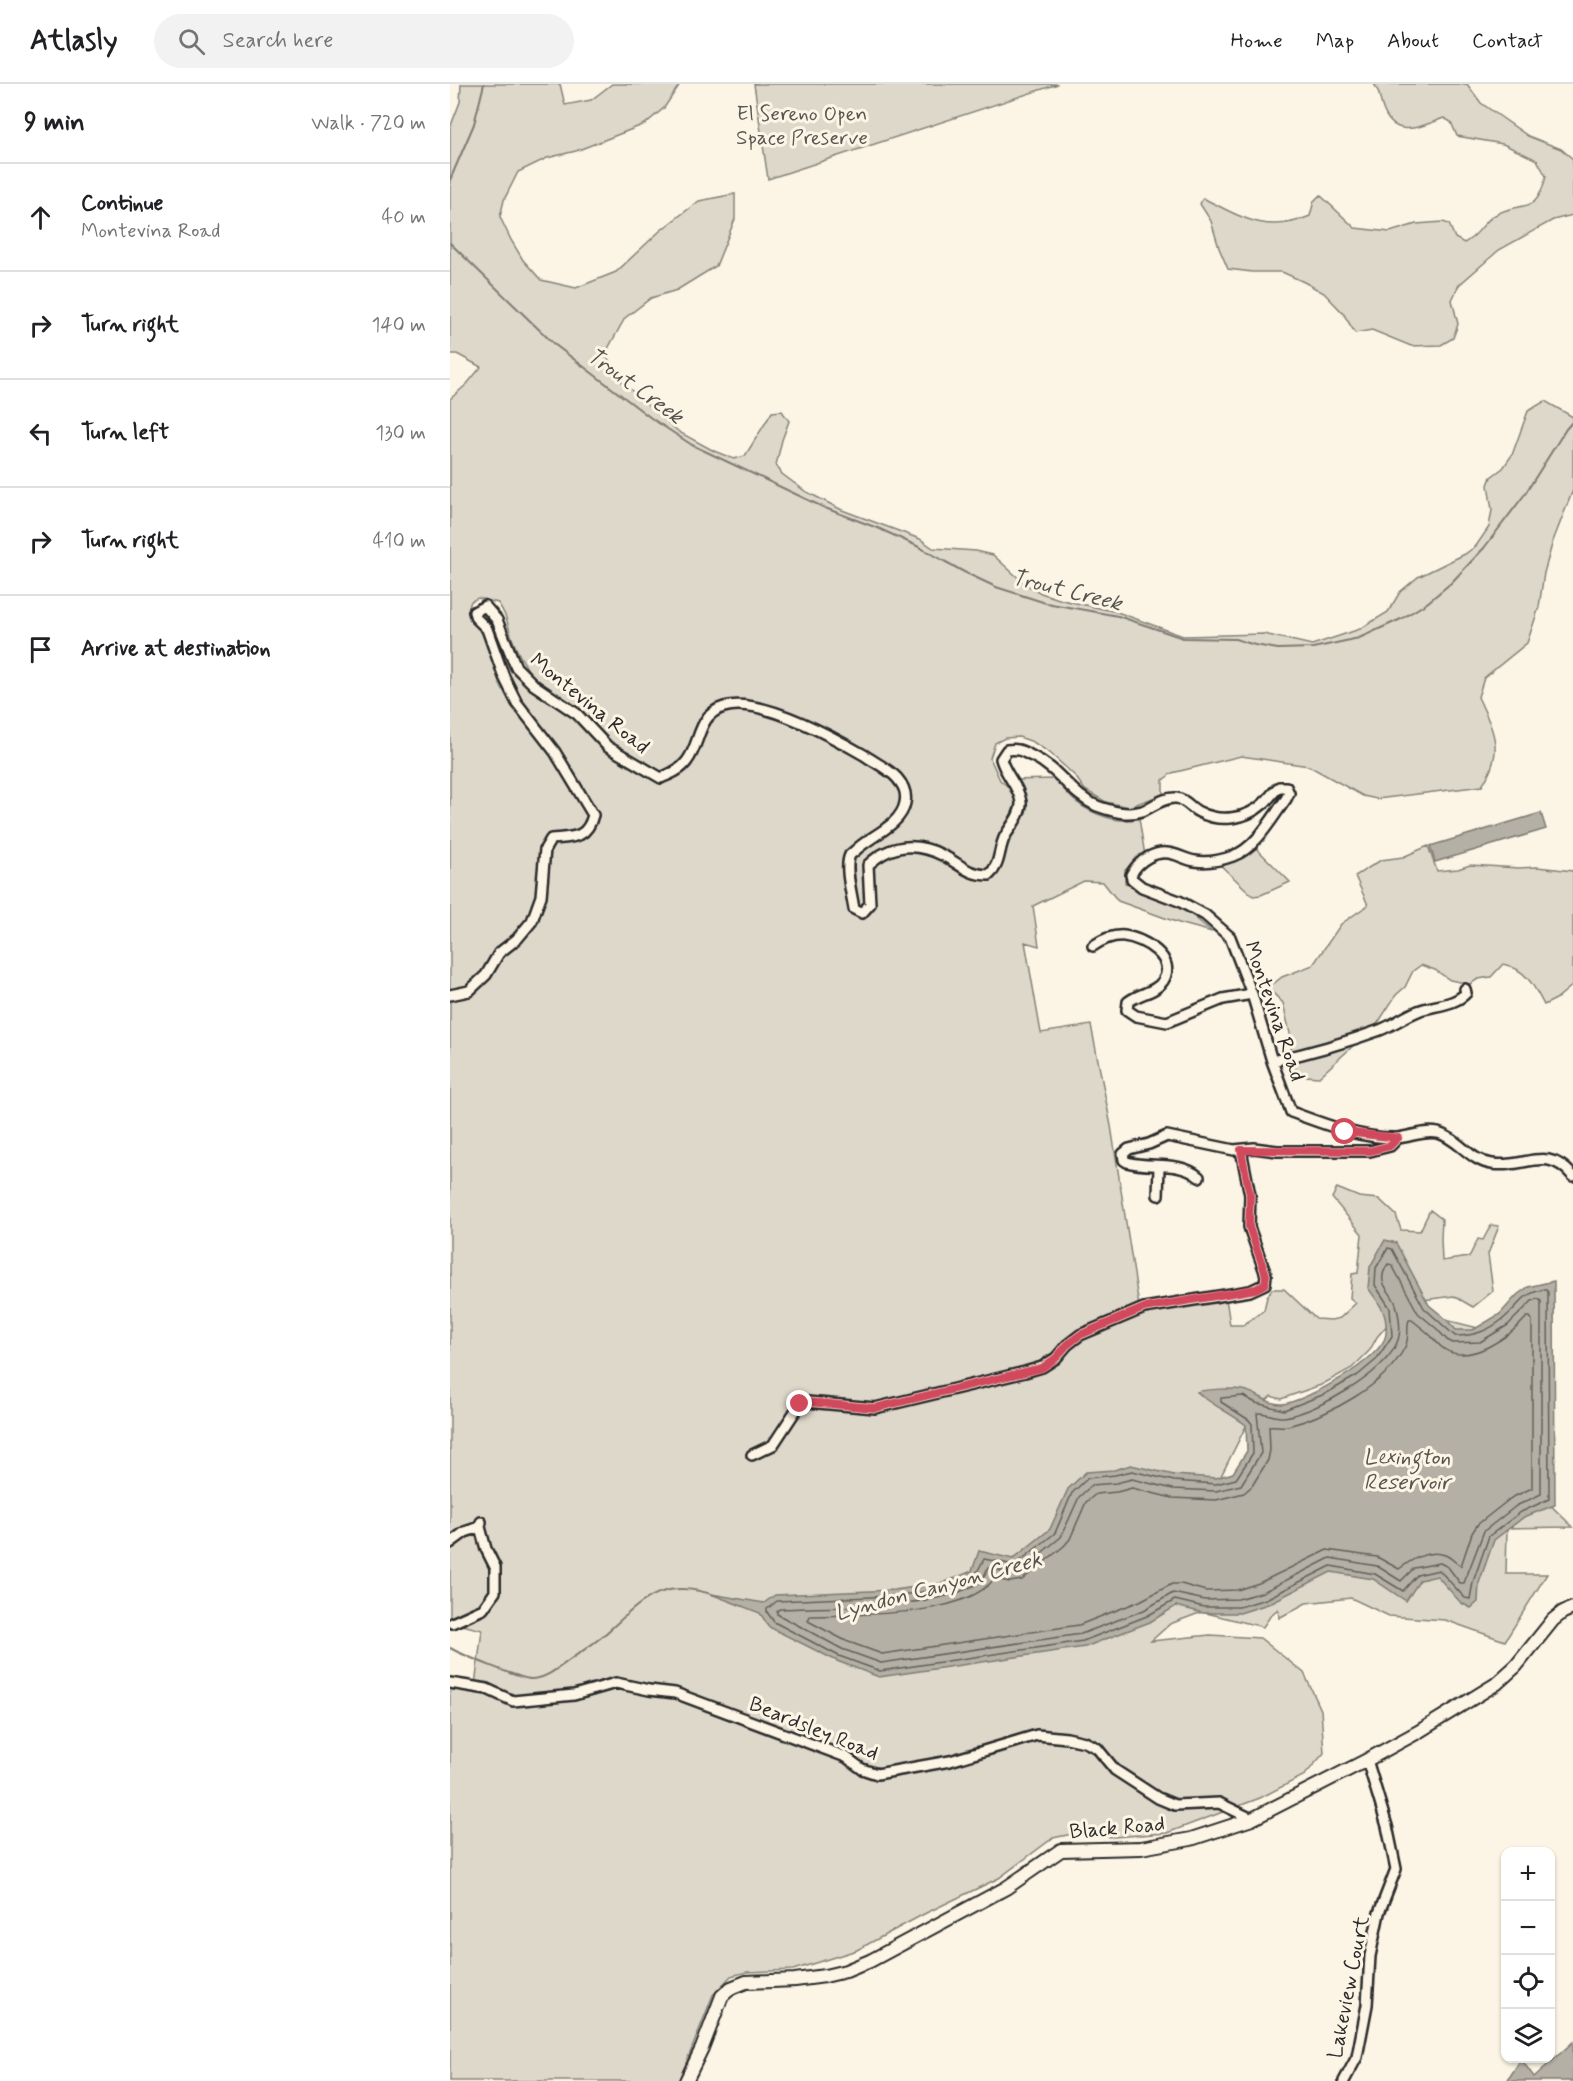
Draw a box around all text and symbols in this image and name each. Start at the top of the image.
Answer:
search box [154,14,574,68]
text: Atlasly [30,23,118,60]
icon: search [175,25,208,58]
text: Search here [223,27,333,55]
text: Home [1231,27,1283,55]
text: Map [1316,27,1354,55]
text: About [1387,27,1439,55]
text: Contact [1472,27,1543,55]
park label: El Sereno Open Space Preserve [736,100,868,152]
text: 9 min [24,106,85,140]
text: Walk · 720 m [311,110,426,137]
text: Continue [81,190,163,218]
icon: ahead [24,201,57,234]
text: 40 m [382,204,426,231]
text: Montevina Road [81,218,220,245]
icon: right [24,309,57,342]
text: Turn right [81,311,179,339]
text: 140 m [372,312,426,339]
water label: Trout Creek [581,342,690,432]
icon: left [24,417,57,450]
text: Turn left [81,419,169,447]
text: 130 m [375,420,426,447]
icon: right [24,525,57,558]
text: Turn right [81,527,179,555]
text: 410 m [372,528,426,555]
water label: Trout Creek [1008,564,1126,619]
icon: arrive [24,633,57,666]
text: Arrive at destination [81,635,271,663]
street label: Montevina Road [524,647,655,761]
street label: Montevina Road [1237,938,1311,1085]
route start [1331,1118,1357,1144]
route end [786,1390,812,1416]
water label: Lexington Reservoir [1363,1444,1453,1497]
water label: Lyndon Canyon Creek [832,1546,1045,1628]
street label: Beardsley Road [745,1690,882,1768]
street label: Black Road [1068,1810,1166,1846]
map controls [1501,1847,1555,2063]
button: + [1501,1847,1555,1901]
button: − [1501,1901,1555,1955]
street label: Lakeview Court [1321,1913,1377,2061]
button: locate [1501,1955,1555,2009]
button: layers [1501,2009,1555,2063]

